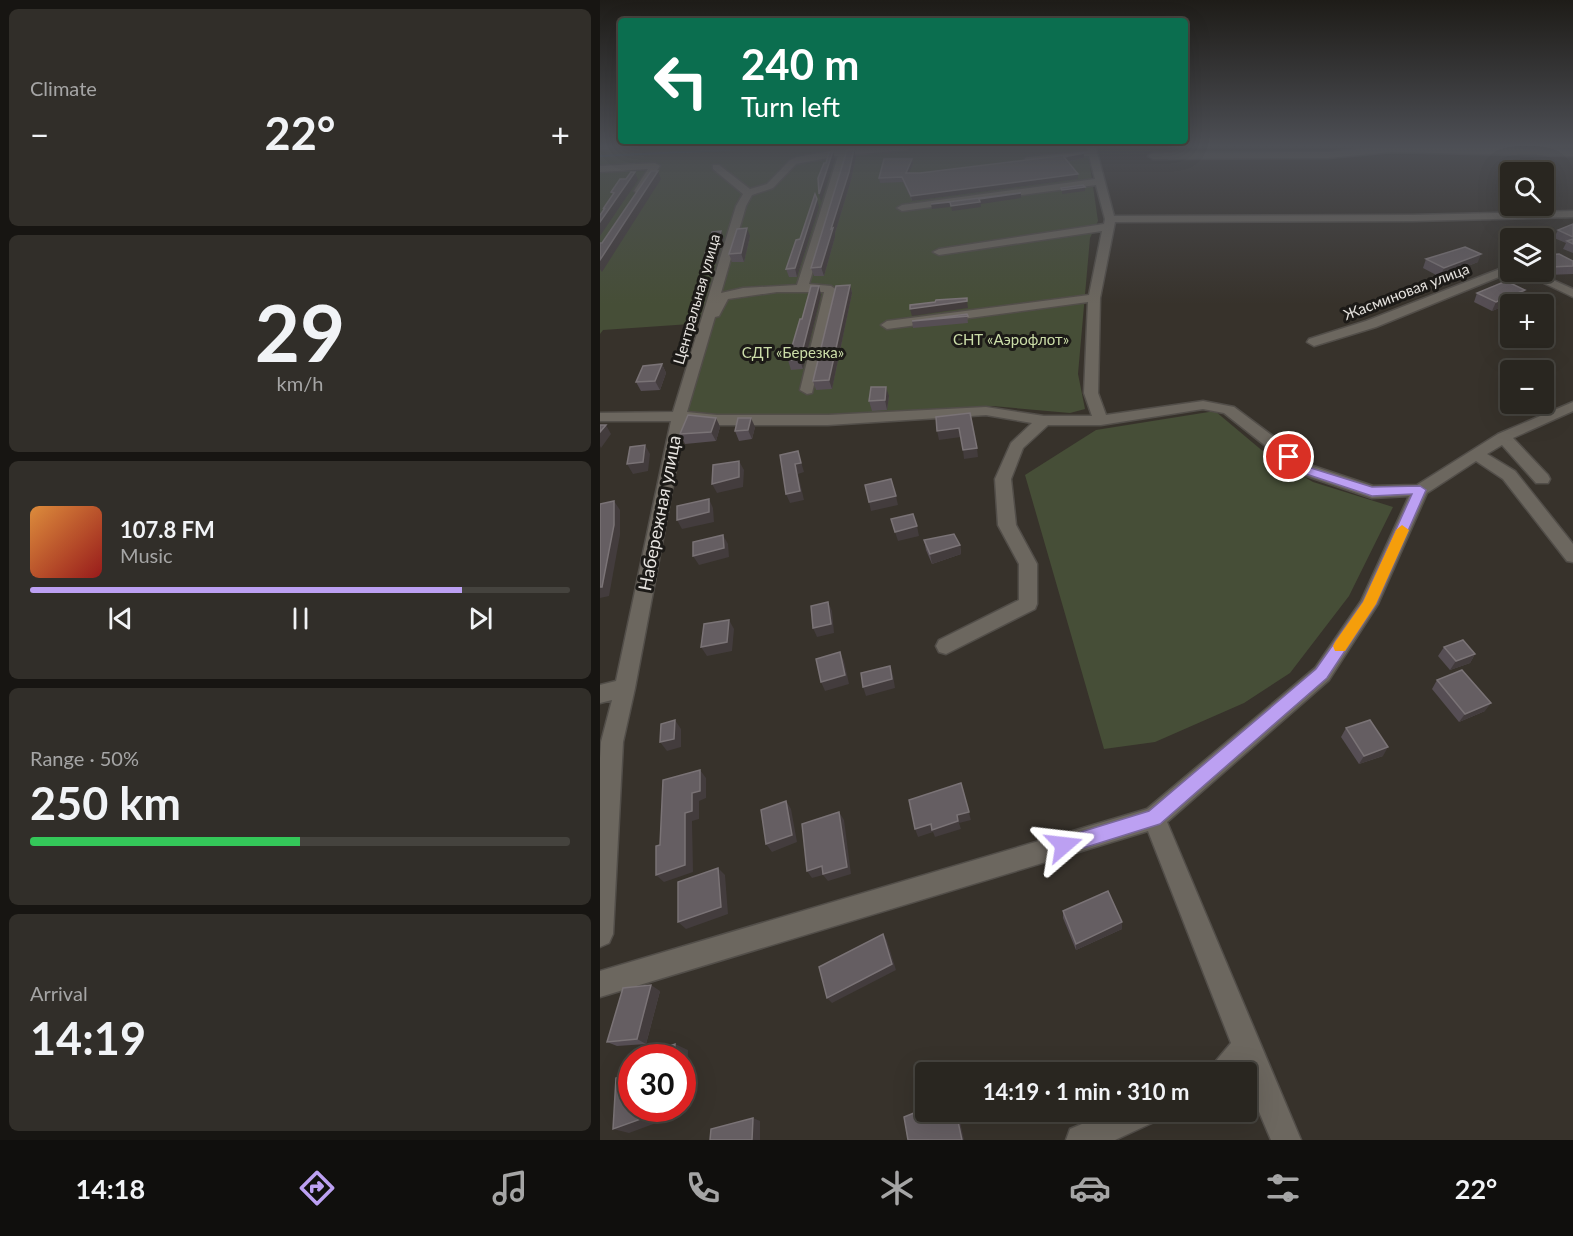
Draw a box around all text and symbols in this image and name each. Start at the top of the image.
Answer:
text: 240 m [741,39,859,89]
icon: left [642,42,720,120]
text: Climate [30,76,97,100]
text: Turn left [741,90,840,123]
text: 22° [265,106,335,160]
text: − [30,114,49,154]
text: + [551,114,570,154]
map controls [1500,162,1554,414]
button: search [1500,162,1554,216]
button: layers [1500,228,1554,282]
street label: Центральная улица [669,232,723,366]
street label: Жасминовая улица [1341,259,1471,323]
text: 29 [255,285,345,379]
button: + [1500,294,1554,348]
park label: СНТ «Аэрофлот» [953,330,1069,348]
park label: СДТ «Березка» [742,343,844,361]
button: − [1500,360,1554,414]
text: km/h [277,371,323,395]
pin [1263,431,1314,482]
street label: Набережная улица [633,433,685,593]
icon: arrive [1272,440,1305,473]
text: 107.8 FM [120,516,215,543]
text: Music [120,543,173,567]
icon: previous [104,602,137,635]
icon: pause [284,602,317,635]
icon: next [464,602,497,635]
text: Range · 50% [30,746,139,770]
text: 250 km [30,776,181,830]
position arrow [1032,813,1096,877]
text: Arrival [30,981,88,1005]
text: 14:19 [30,1011,146,1065]
speed limit sign: 30 [618,1044,696,1122]
text: 14:19 · 1 min · 310 m [983,1078,1189,1105]
icon: directions [296,1167,338,1209]
icon: music [489,1167,531,1209]
icon: phone [682,1167,724,1209]
icon: climate [876,1167,918,1209]
icon: car [1069,1167,1111,1209]
icon: filters [1262,1167,1304,1209]
text: 14:18 [76,1172,145,1205]
text: 22° [1455,1172,1497,1205]

